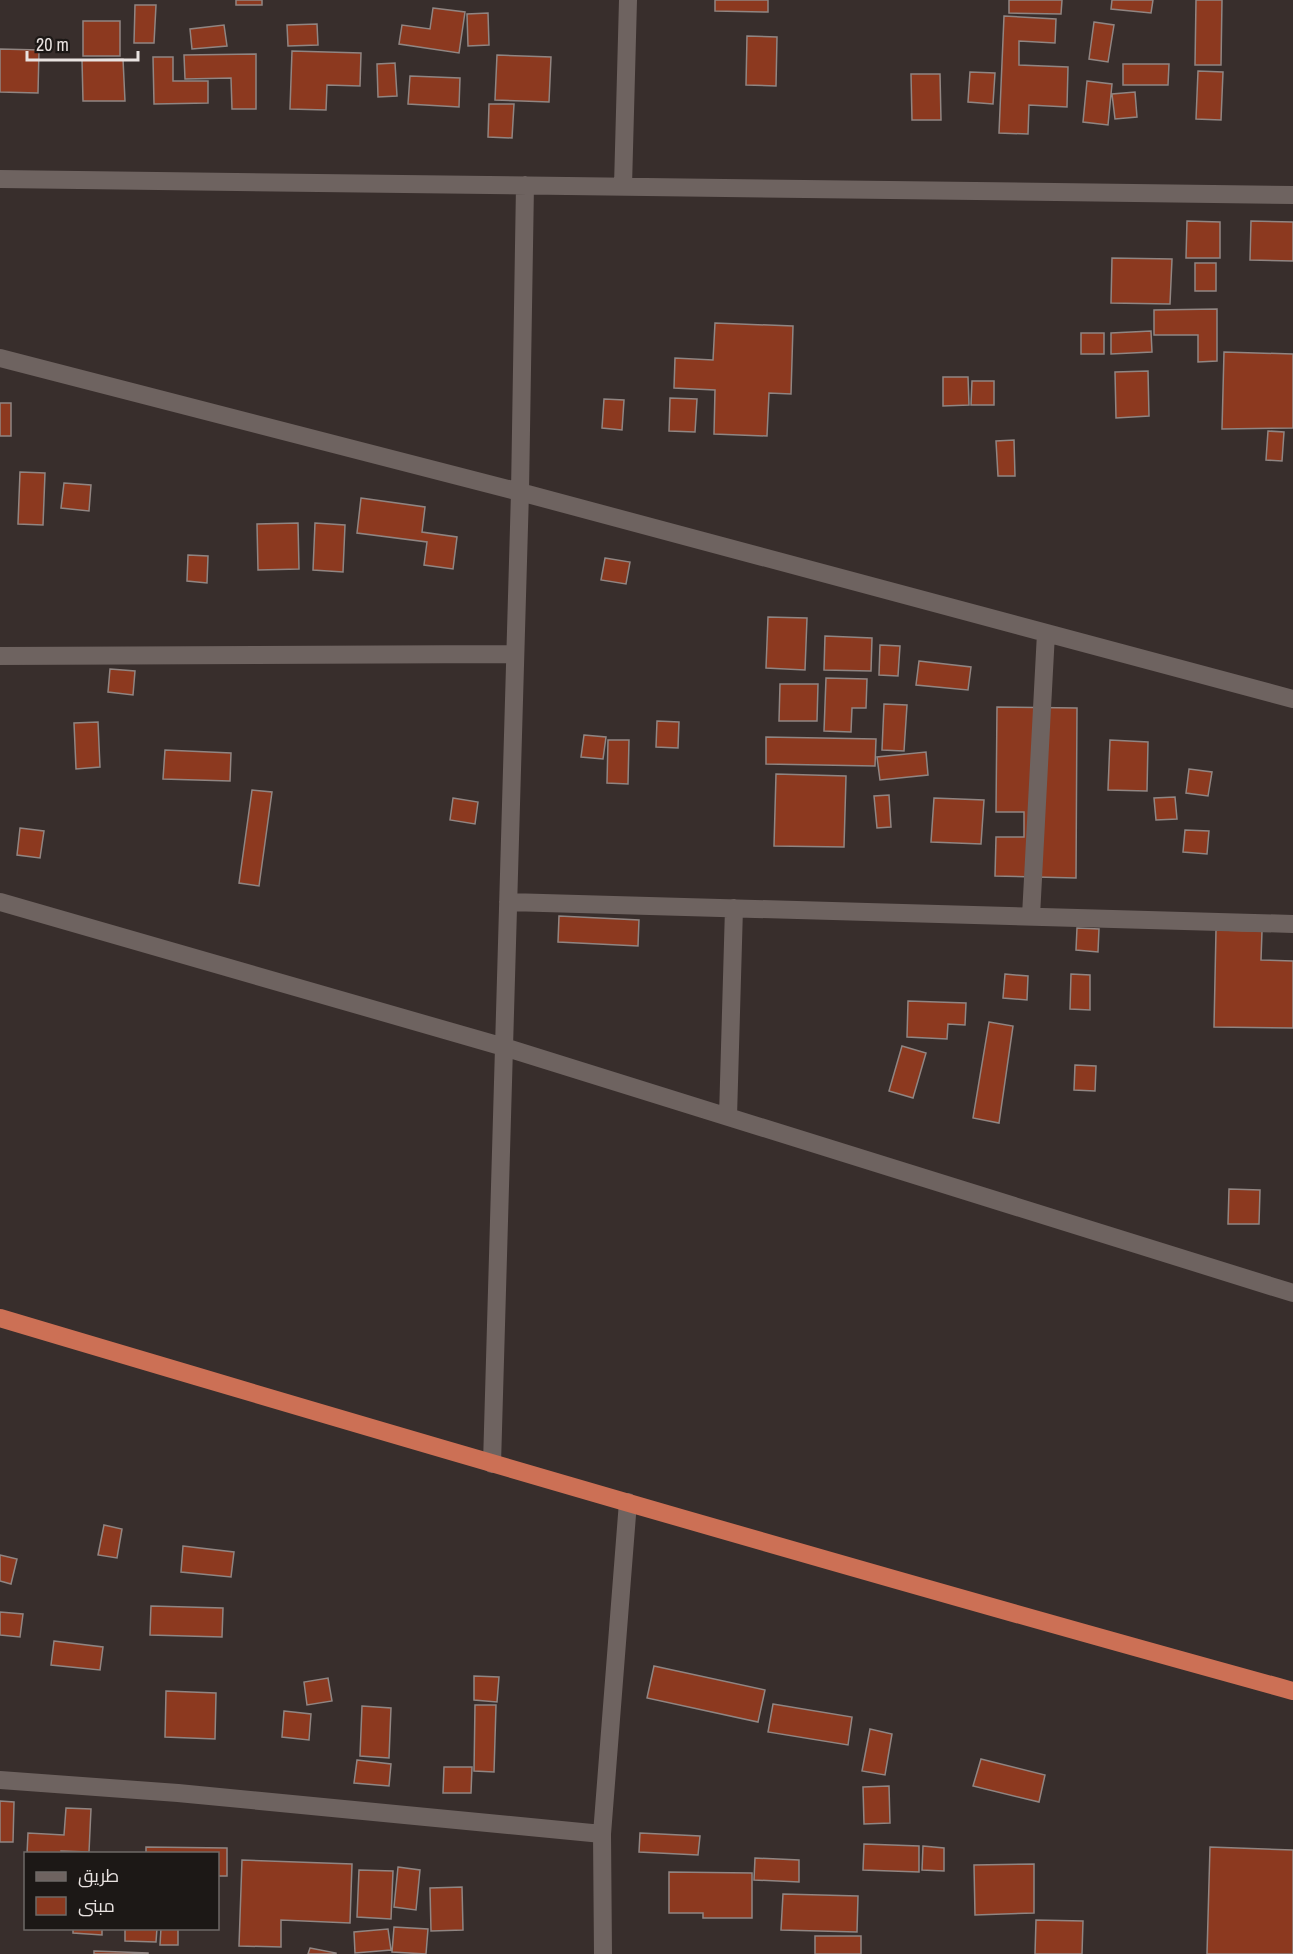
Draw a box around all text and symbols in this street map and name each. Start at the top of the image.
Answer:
scale bar [27,24,138,62]
text: 20 m [36,32,69,57]
legend [24,1852,219,1930]
text: طريق [78,1863,119,1888]
text: مبنى [78,1893,115,1918]

